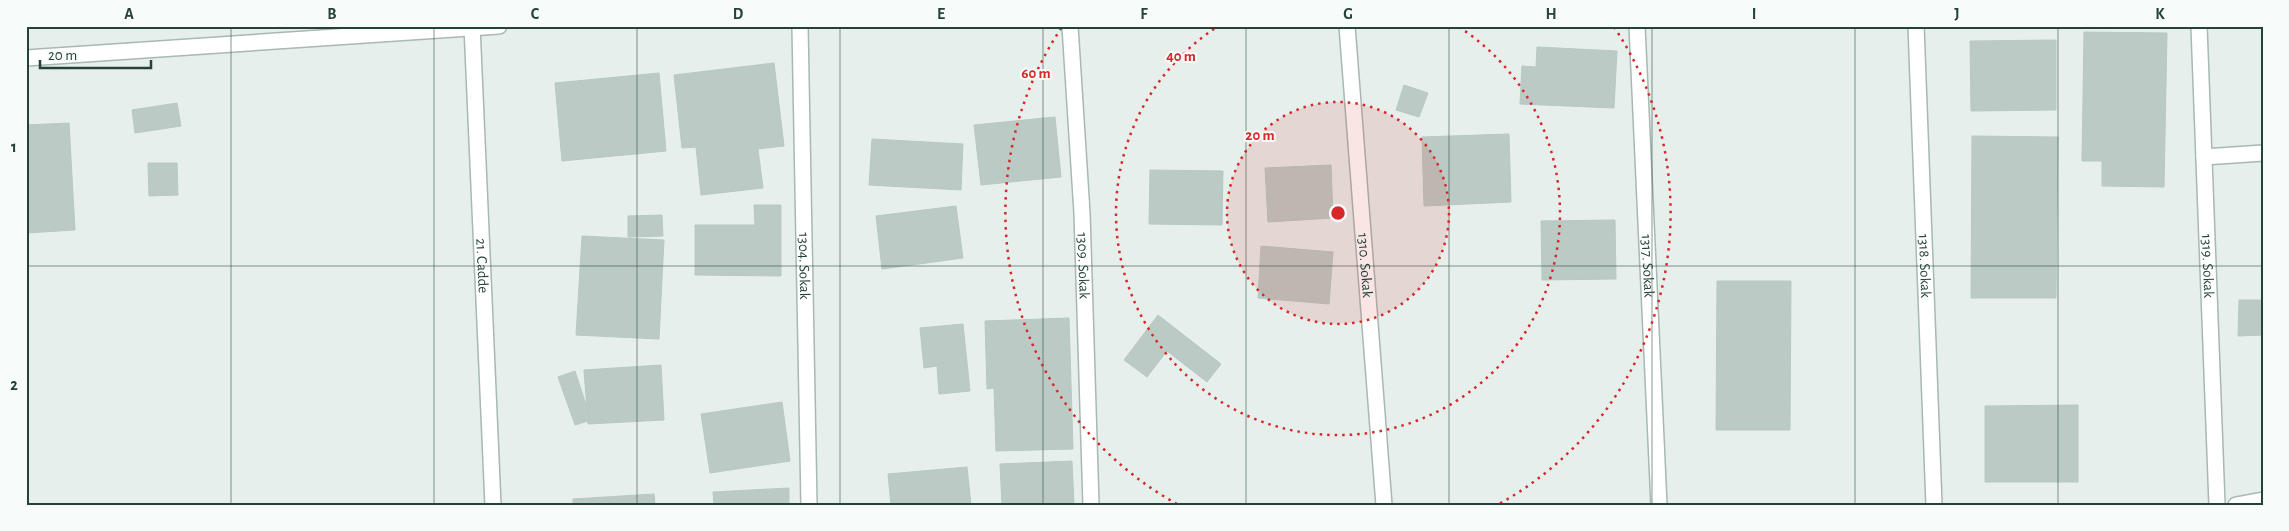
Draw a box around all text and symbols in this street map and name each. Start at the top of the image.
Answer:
text: A [124,6,134,22]
text: B [327,6,337,22]
text: C [531,6,540,22]
text: D [733,6,744,22]
text: E [937,6,945,22]
text: F [1140,6,1148,22]
text: G [1343,6,1353,22]
text: H [1545,6,1557,22]
text: I [1752,6,1756,22]
text: J [1954,6,1960,22]
text: K [2155,6,2165,22]
scale bar [40,38,151,70]
text: 20 m [48,48,77,63]
text: 40 m [1166,49,1196,64]
text: 60 m [1021,66,1051,81]
text: 20 m [1245,128,1275,143]
text: 1 [11,139,17,155]
centre of rings [1329,204,1347,222]
street label: 1304. Sokak [796,232,813,300]
street label: 1309. Sokak [1075,232,1092,299]
street label: 1310. Sokak [1356,232,1375,298]
street label: 1317. Sokak [1639,234,1657,298]
street label: 1318. Sokak [1916,234,1934,298]
street label: 1319. Sokak [2199,234,2217,298]
street label: 21. Cadde [474,238,491,294]
text: 2 [10,377,18,393]

